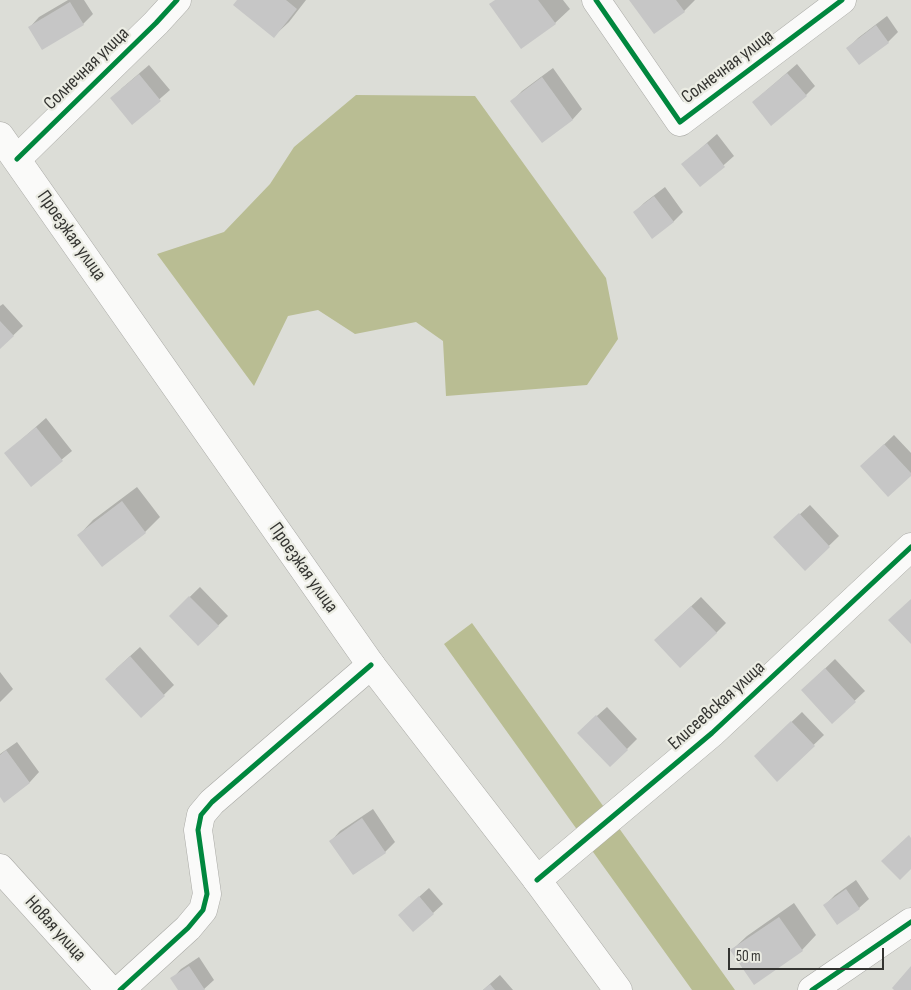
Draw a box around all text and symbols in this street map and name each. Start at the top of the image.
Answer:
street label: Солнечная улица [40,23,134,115]
street label: Солнечная улица [677,25,779,109]
street label: Проезжая улица [32,186,110,286]
street label: Проезжая улица [264,518,342,618]
street label: Елисеевская улица [664,657,770,755]
street label: Новая улица [20,892,90,966]
scale bar [731,938,887,970]
text: 50 m [736,947,761,966]

